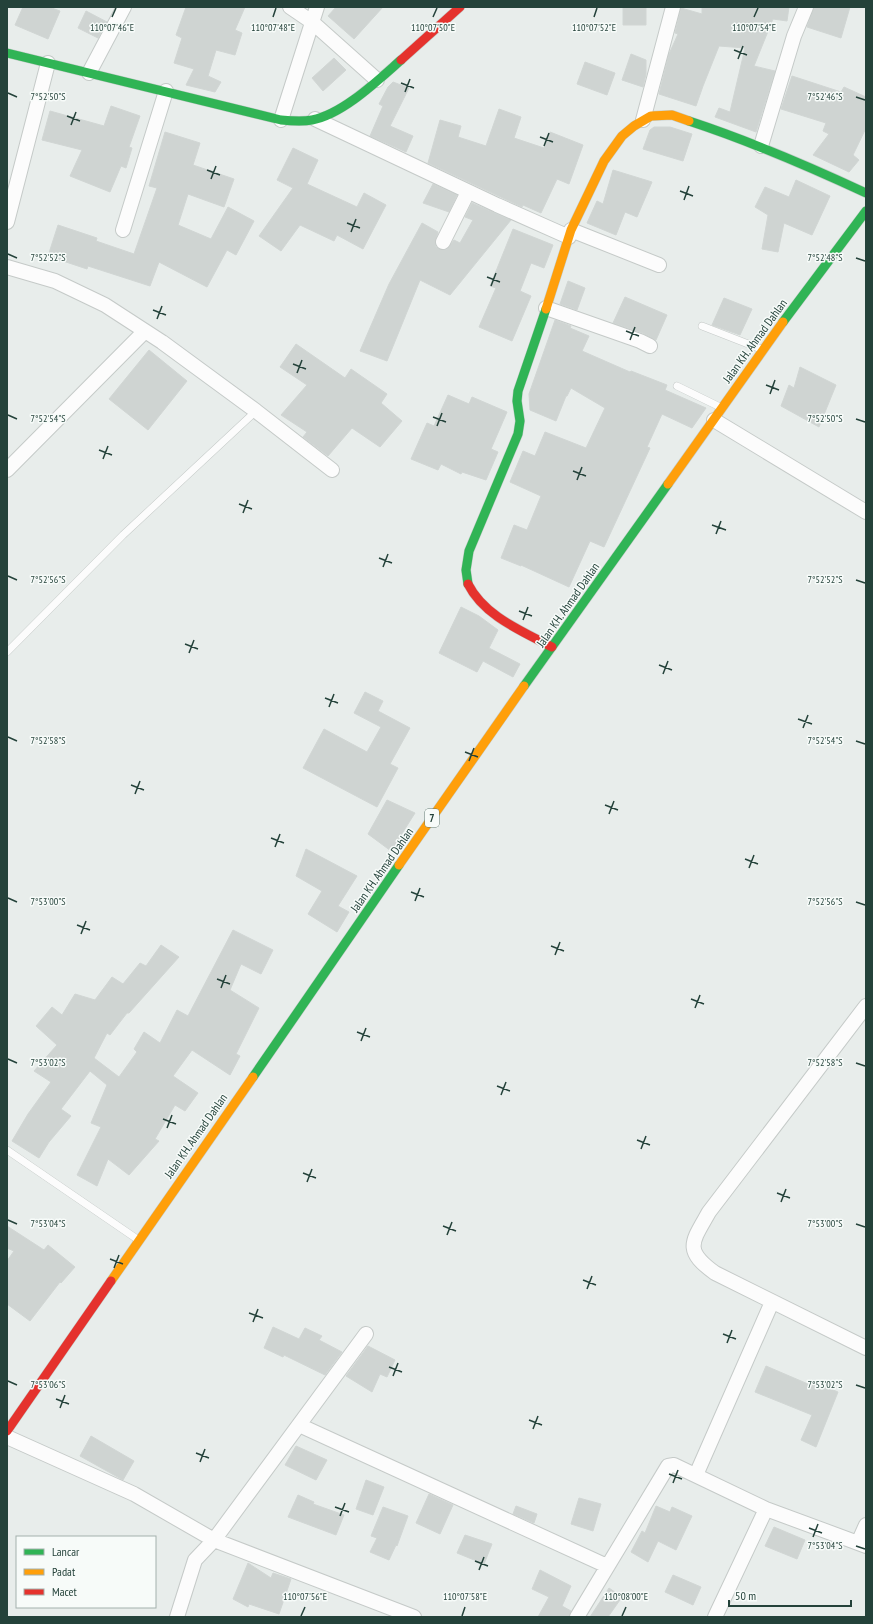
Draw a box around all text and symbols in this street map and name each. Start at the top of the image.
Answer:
text: 110°07'46"E [90,21,134,34]
text: 110°07'48"E [251,21,295,34]
text: 110°07'50"E [411,21,455,34]
text: 110°07'52"E [572,21,616,34]
text: 110°07'54"E [732,21,776,34]
text: 7°52'50"S [31,90,65,103]
text: 7°52'46"S [808,90,842,103]
text: 7°52'52"S [31,251,65,264]
text: 7°52'48"S [808,251,842,264]
street label: Jalan KH. Ahmad Dahlan [719,296,790,386]
text: 7°52'54"S [31,412,65,425]
text: 7°52'50"S [808,412,842,425]
street label: Jalan KH. Ahmad Dahlan [532,560,602,651]
text: 7°52'56"S [31,573,65,586]
text: 7°52'52"S [808,573,842,586]
text: 7°52'58"S [31,734,65,747]
text: 7°52'54"S [808,734,842,747]
road number: 7 [425,809,439,827]
street label: Jalan KH. Ahmad Dahlan [346,825,416,916]
text: 7°53'00"S [31,895,65,908]
text: 7°52'56"S [808,895,842,908]
text: 7°53'02"S [31,1056,65,1069]
text: 7°52'58"S [808,1056,842,1069]
street label: Jalan KH. Ahmad Dahlan [160,1091,230,1182]
text: 7°53'04"S [31,1217,65,1230]
text: 7°53'00"S [808,1217,842,1230]
text: 7°53'06"S [31,1378,65,1391]
text: 7°53'02"S [808,1378,842,1391]
legend [16,1536,156,1608]
text: 7°53'04"S [808,1539,842,1552]
text: Lancar [52,1544,80,1559]
text: Padat [52,1564,76,1579]
scale bar [729,1582,851,1608]
text: Macet [52,1584,77,1599]
text: 50 m [735,1588,756,1603]
text: 110°07'56"E [283,1590,327,1603]
text: 110°07'58"E [443,1590,487,1603]
text: 110°08'00"E [604,1590,648,1603]

